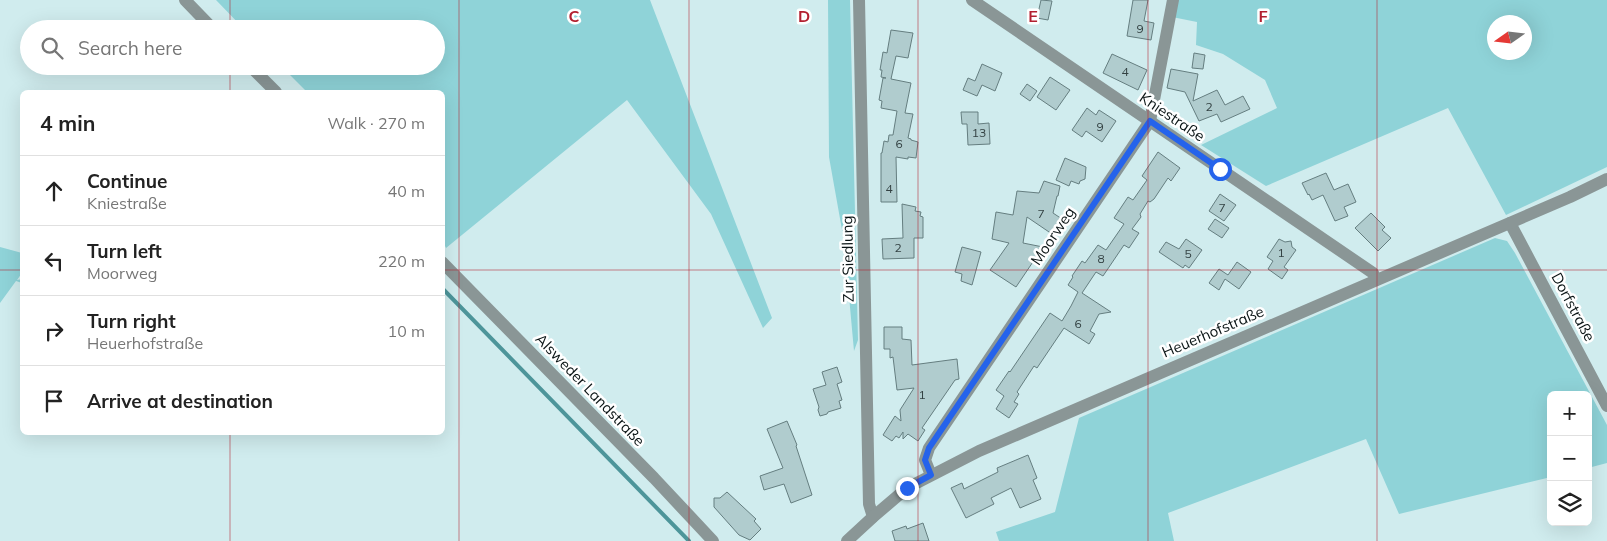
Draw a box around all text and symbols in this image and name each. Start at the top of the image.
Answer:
text: C [569,6,580,26]
text: D [798,6,810,26]
text: E [1028,6,1038,26]
text: F [1258,6,1268,26]
north arrow [1487,15,1532,60]
search box [20,20,445,75]
house number: 9 [1136,21,1144,36]
icon: search [38,34,66,62]
text: Search here [78,36,182,60]
house number: 4 [1121,64,1129,79]
street label: Kniestraße [1136,88,1209,145]
house number: 2 [1205,99,1213,114]
text: 4 min [40,110,95,136]
text: Walk · 270 m [327,113,425,133]
house number: 9 [1096,119,1104,134]
house number: 13 [972,125,986,140]
house number: 6 [895,136,903,151]
route start [1209,158,1232,181]
text: Continue [87,169,167,193]
icon: ahead [40,177,68,205]
text: 40 m [388,181,425,201]
house number: 4 [885,181,893,196]
text: Kniestraße [87,193,167,213]
house number: 7 [1218,200,1226,215]
street label: Moorweg [1026,203,1079,268]
house number: 7 [1037,206,1045,221]
street label: Zur Siedlung [837,215,858,303]
text: Turn left [87,239,162,263]
house number: 2 [894,240,902,255]
house number: 1 [1277,245,1285,260]
house number: 5 [1184,246,1192,261]
icon: left [40,247,68,275]
text: 220 m [378,251,425,271]
house number: 8 [1097,251,1105,266]
text: Moorweg [87,263,157,283]
street label: Dorfstraße [1547,269,1599,344]
street label: Heuerhofstraße [1159,302,1267,362]
text: Turn right [87,309,176,333]
house number: 6 [1074,316,1082,331]
icon: right [40,317,68,345]
text: 10 m [388,321,425,341]
street label: Alsweder Landstraße [532,329,649,450]
text: Heuerhofstraße [87,333,203,353]
icon: arrive [40,387,68,415]
house number: 1 [918,387,926,402]
text: Arrive at destination [87,389,273,413]
map controls [1547,391,1592,526]
button: + [1547,391,1592,436]
button: − [1547,436,1592,481]
route end [896,477,919,500]
button: layers [1547,481,1592,526]

